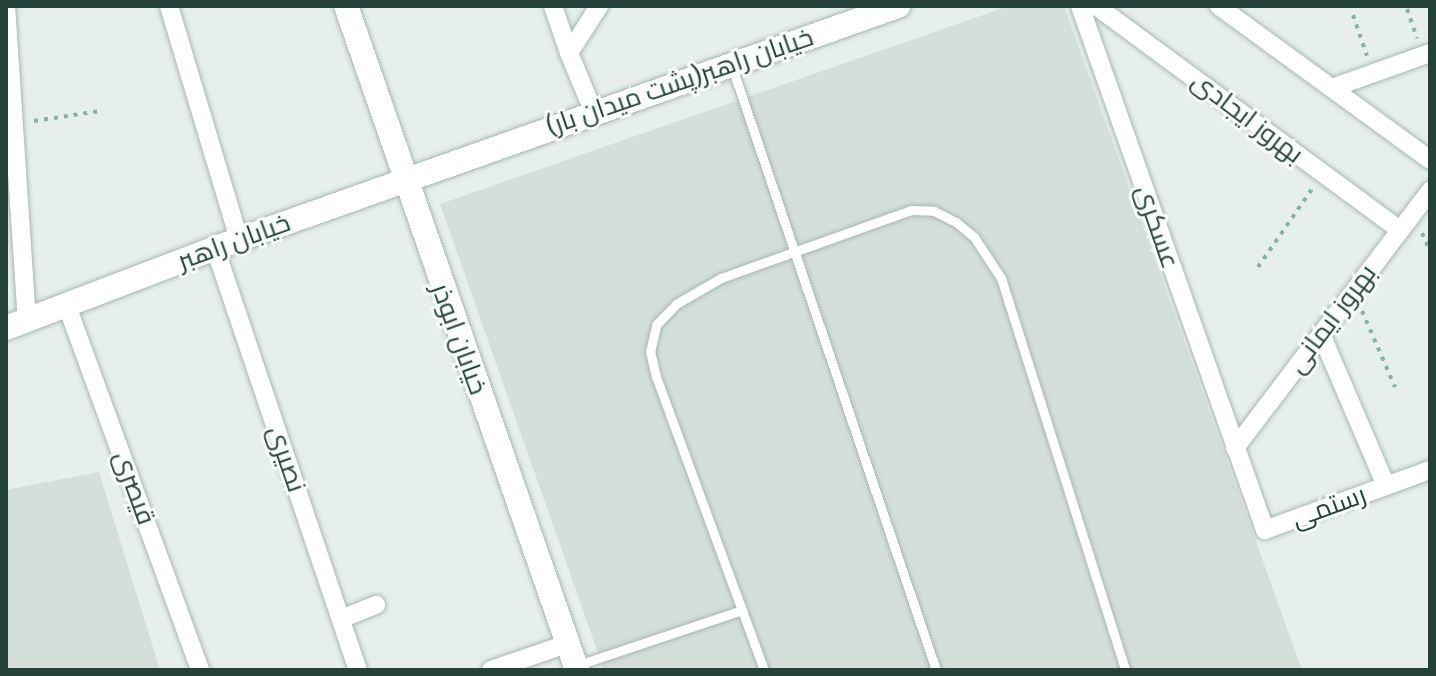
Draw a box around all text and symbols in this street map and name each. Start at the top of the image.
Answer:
street label: خیابان راهبر(پشت میدان بار) [543,22,817,142]
street label: بهروز ایجادی [1185,66,1309,170]
street label: عسکری [1128,181,1186,273]
street label: خیابان راهبر [173,207,295,277]
street label: بهروز ایمانی [1281,258,1383,380]
street label: خیابان ابوذر [424,279,494,399]
street label: نصیری [260,422,312,496]
street label: قیصری [106,447,162,529]
street label: رستمی [1288,479,1370,535]

